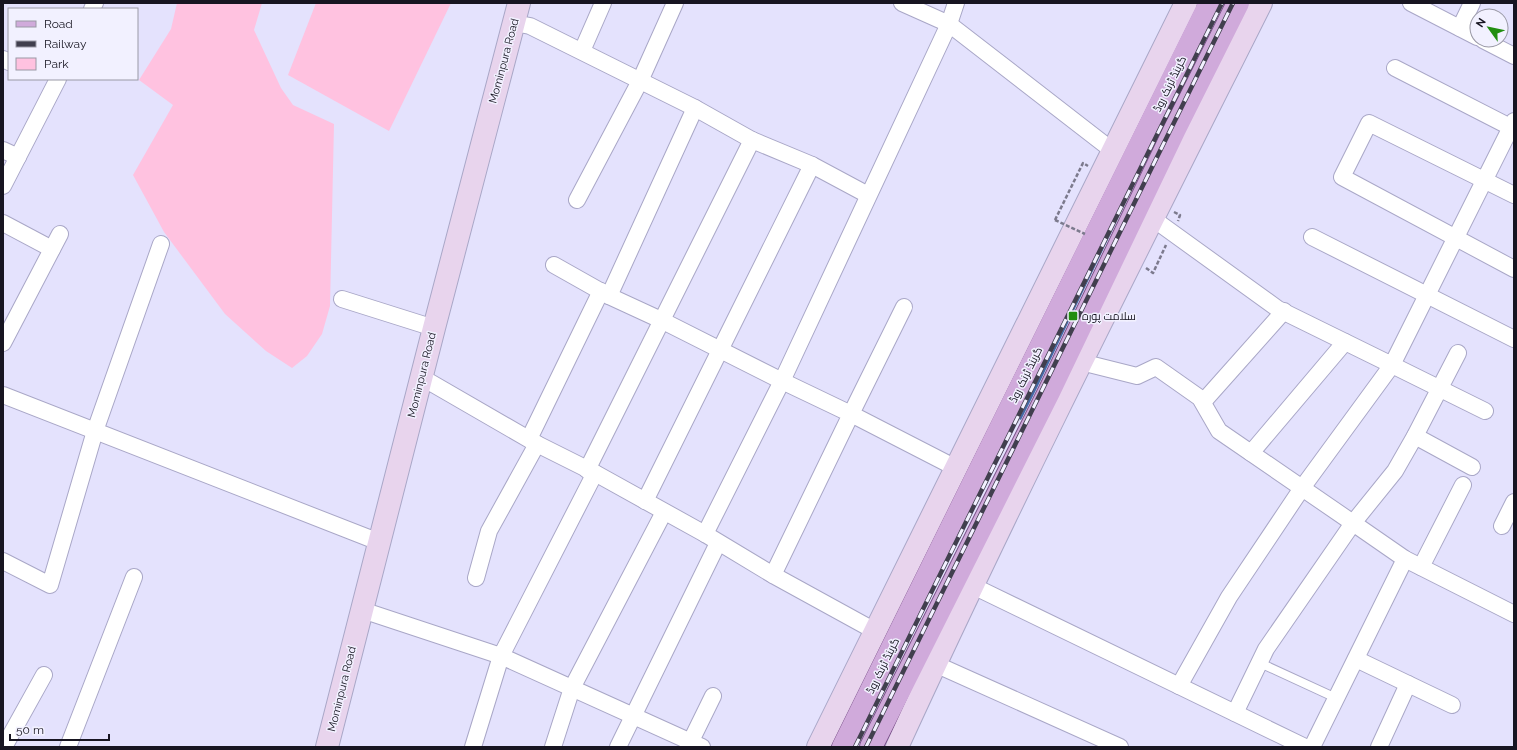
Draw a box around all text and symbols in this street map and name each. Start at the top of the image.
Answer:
legend [8,8,138,80]
north arrow [1469,8,1509,48]
text: N [1473,16,1489,30]
text: Road [44,17,73,31]
street label: Mominpura Road [486,17,522,105]
text: Railway [44,37,87,51]
street label: گرینڈ ٹرنک روڈ [1151,54,1189,114]
text: Park [44,57,69,71]
marker: سلامت پورہ [1067,310,1079,322]
place label: سلامت پورہ [1082,310,1136,323]
street label: Mominpura Road [405,331,439,419]
street label: گرینڈ ٹرنک روڈ [1007,345,1045,405]
street label: گرینڈ ٹرنک روڈ [864,636,902,696]
street label: Mominpura Road [325,645,359,733]
scale bar [10,716,109,742]
text: 50 m [16,723,44,737]

